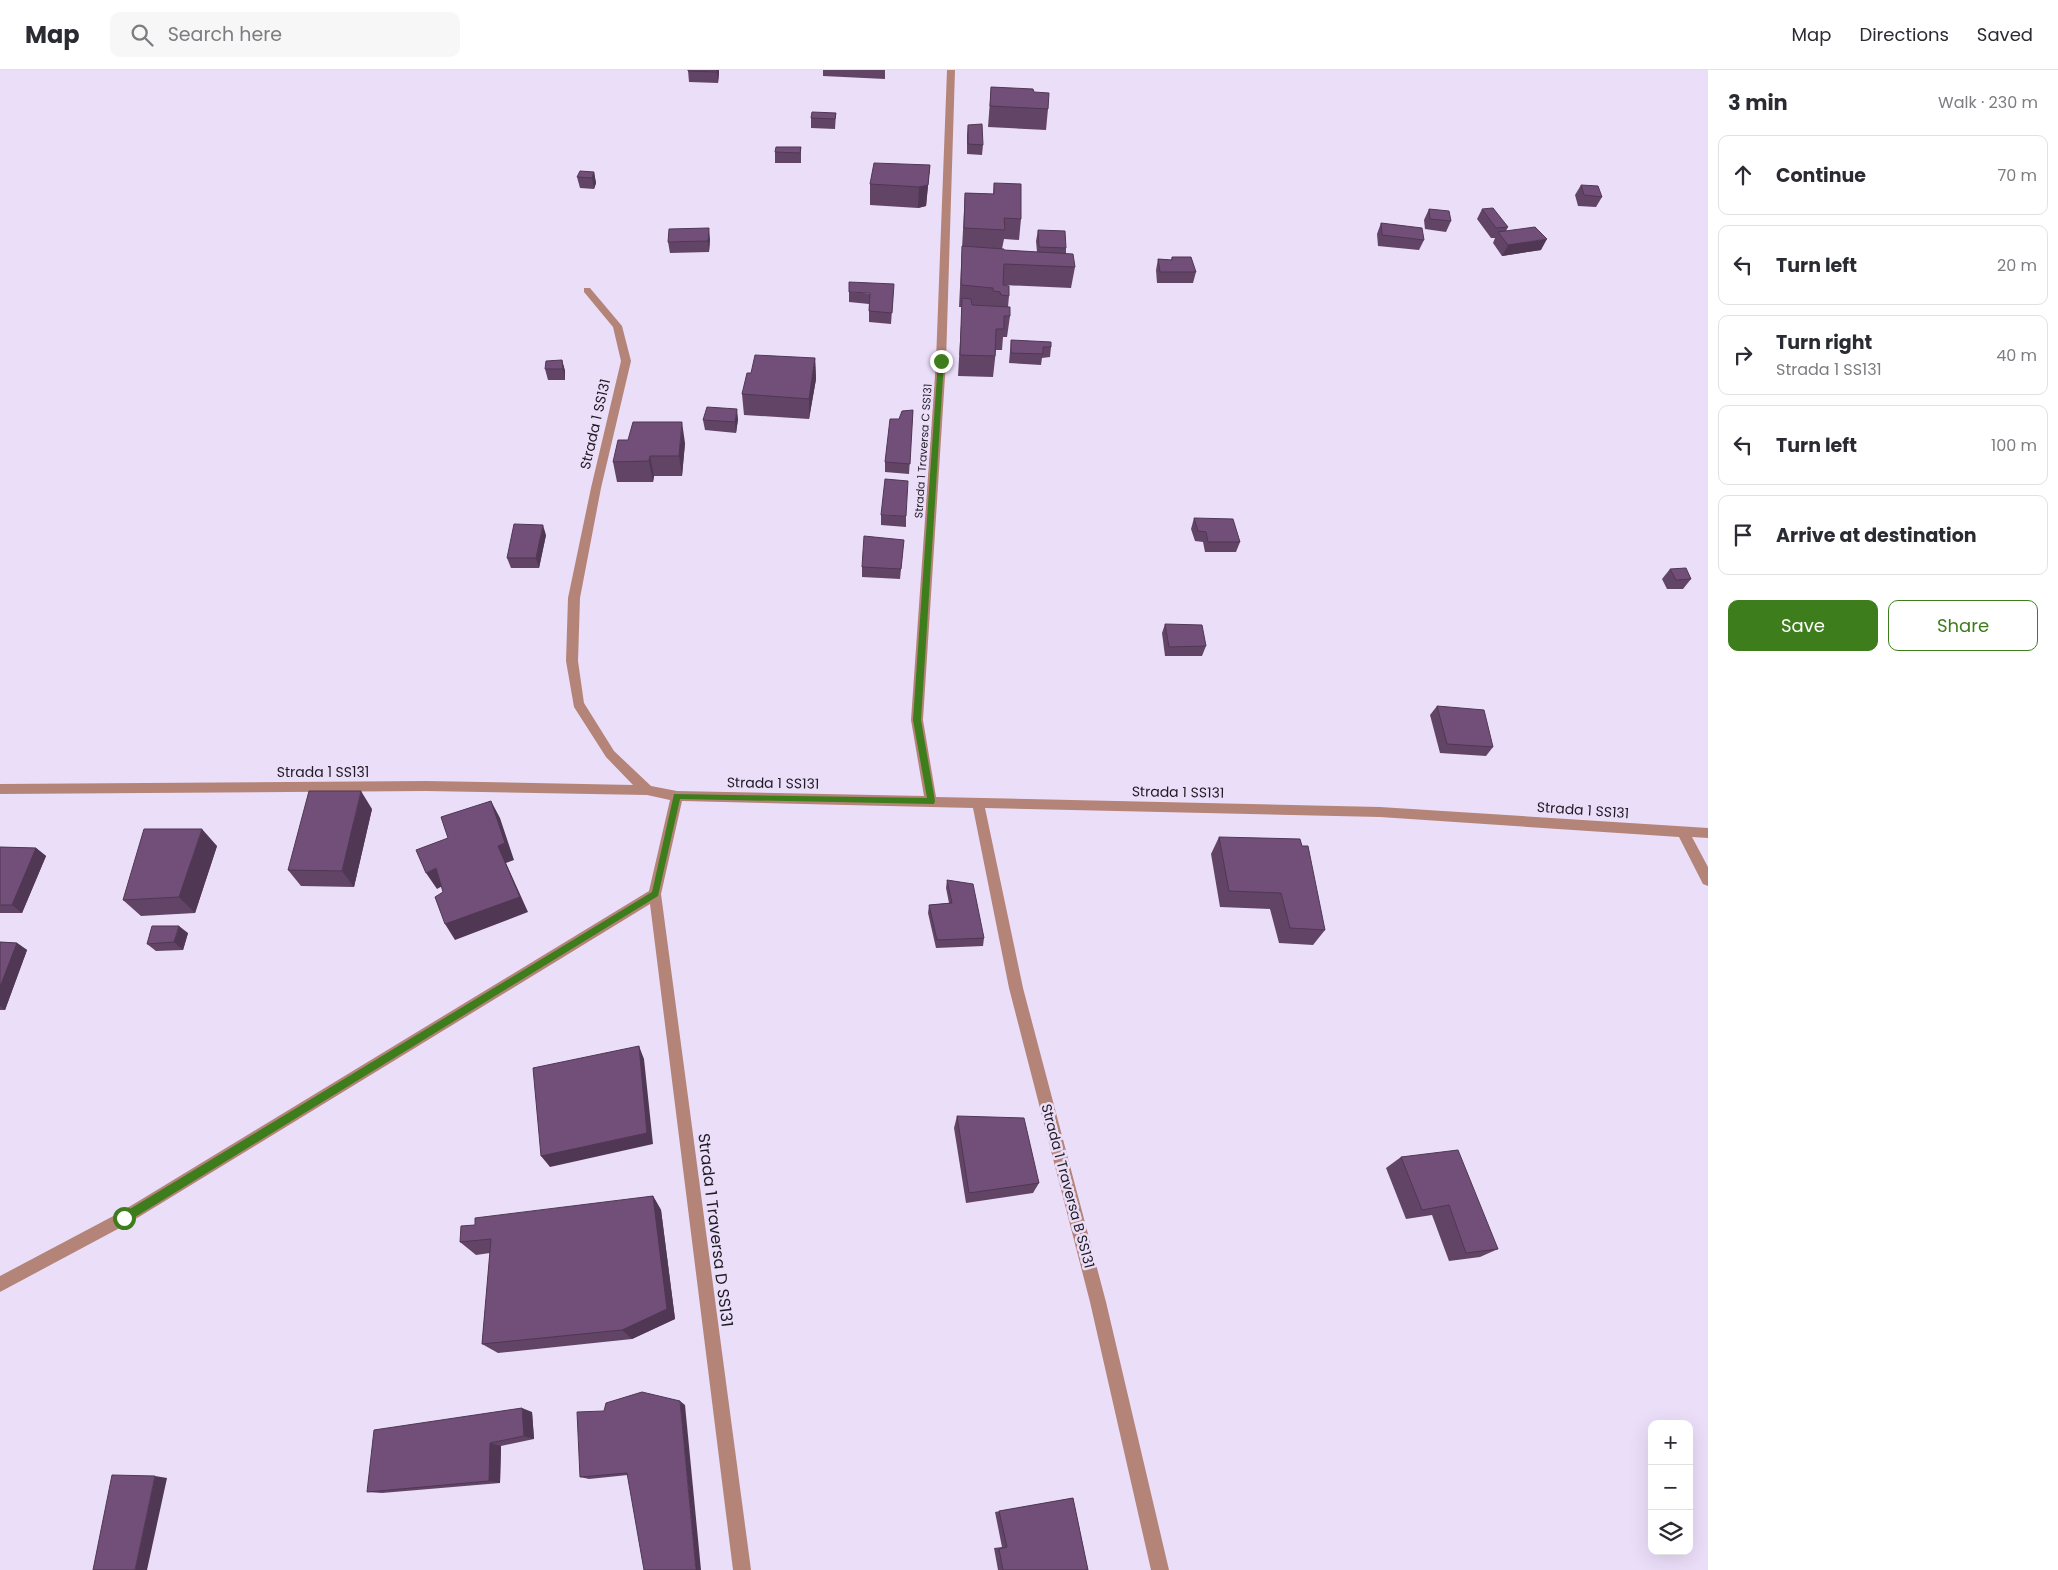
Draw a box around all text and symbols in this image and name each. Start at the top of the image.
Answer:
search box [110,12,460,57]
text: Map [25,18,80,51]
icon: search [128,21,156,49]
text: Search here [168,21,282,48]
text: Map [1792,22,1831,47]
text: Directions [1859,22,1949,47]
text: Saved [1977,22,2033,47]
text: 3 min [1728,88,1788,117]
text: Walk · 230 m [1938,91,2038,114]
icon: ahead [1729,161,1757,189]
text: Continue [1776,162,1866,189]
text: 70 m [1997,164,2037,187]
icon: left [1729,251,1757,279]
text: Turn left [1776,252,1857,279]
text: 20 m [1997,254,2037,277]
text: Turn right [1776,329,1872,356]
icon: right [1729,341,1757,369]
text: 40 m [1996,344,2037,367]
route end [930,350,953,373]
text: Strada 1 SS131 [1776,358,1882,381]
street label: Strada 1 SS131 [575,377,615,471]
street label: Strada 1 Traversa C SS131 [910,383,936,519]
icon: left [1729,431,1757,459]
text: Turn left [1776,432,1857,459]
text: 100 m [1991,434,2037,457]
icon: arrive [1729,521,1757,549]
text: Arrive at destination [1776,522,1977,549]
button: Save [1728,600,1878,651]
button: Share [1888,600,2038,651]
street label: Strada 1 SS131 [277,762,369,782]
street label: Strada 1 SS131 [727,772,819,794]
street label: Strada 1 SS131 [1132,781,1224,803]
street label: Strada 1 SS131 [1536,797,1630,823]
street label: Strada 1 Traversa B SS131 [1036,1102,1100,1270]
street label: Strada 1 Traversa D SS131 [692,1132,739,1328]
route start [113,1207,136,1230]
map controls [1648,1420,1693,1555]
button: + [1648,1420,1693,1465]
button: − [1648,1465,1693,1510]
button: layers [1648,1510,1693,1555]

